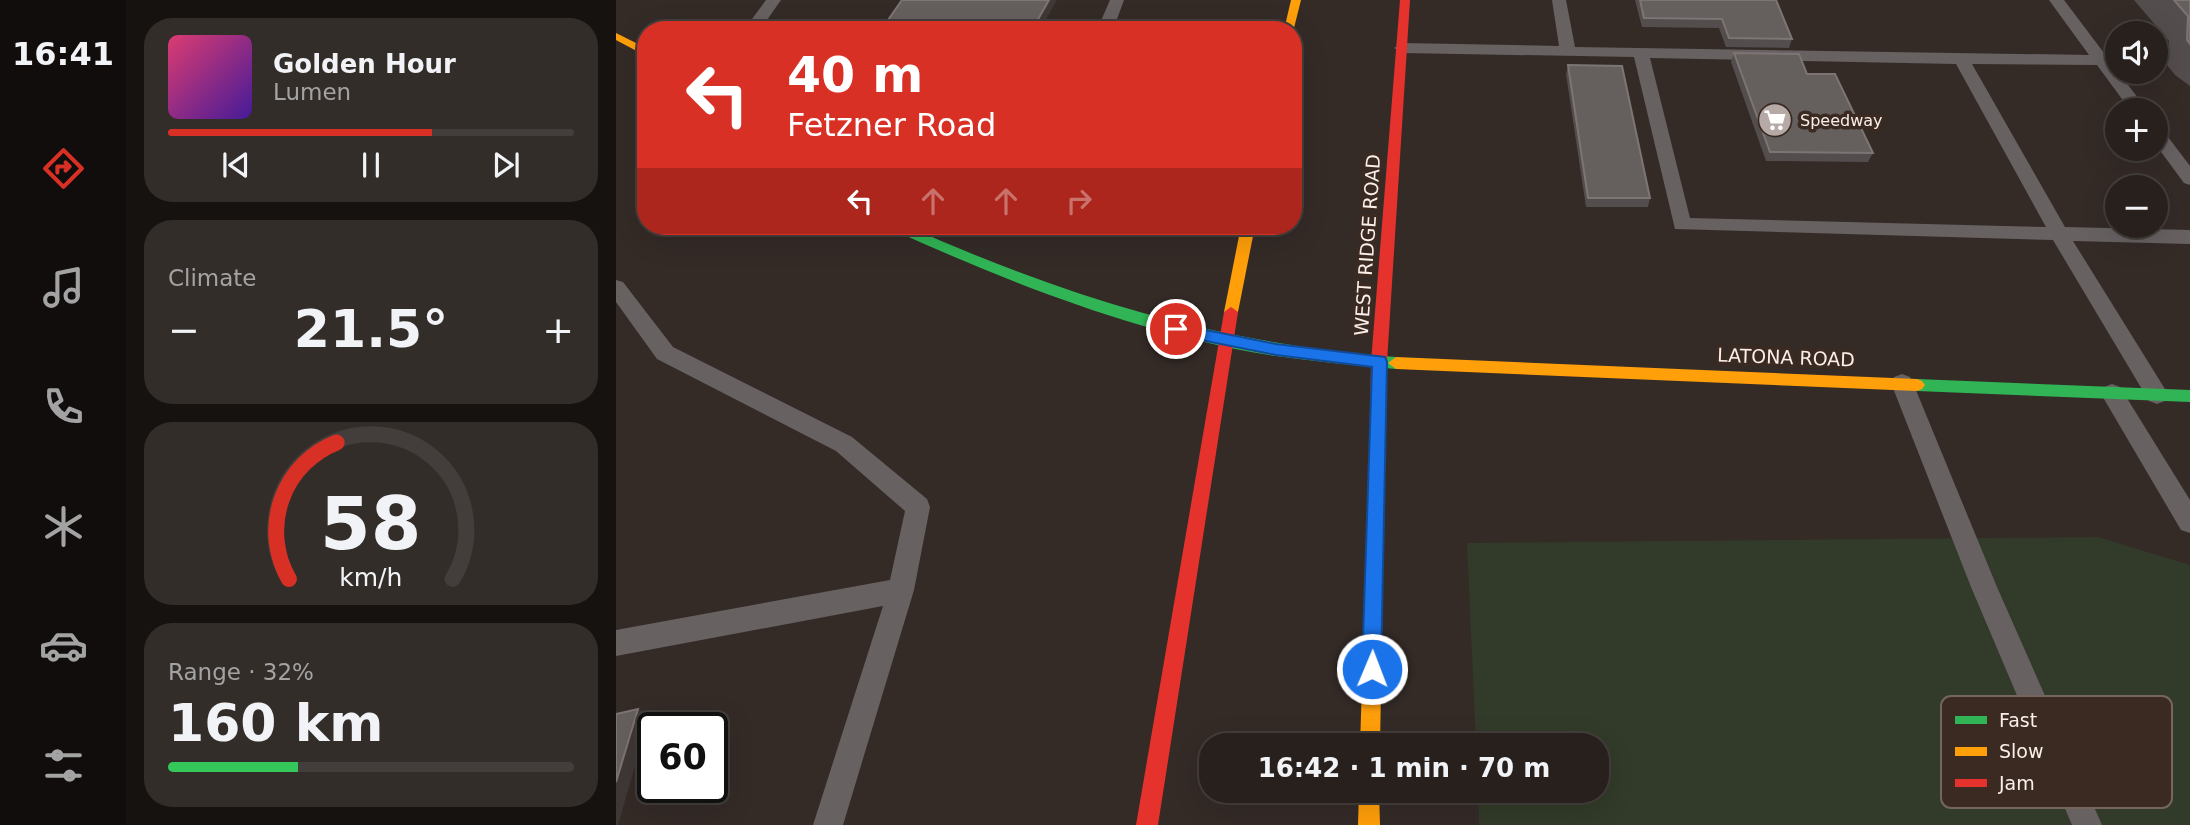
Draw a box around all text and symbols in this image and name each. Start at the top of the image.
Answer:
map controls [2105,21,2168,238]
button: sound [2105,21,2168,84]
text: 16:41 [12,35,114,73]
text: 40 m [787,47,923,104]
text: Golden Hour [273,49,456,79]
icon: left [672,49,763,140]
text: Lumen [273,79,351,105]
button: + [2105,98,2168,161]
supermarket icon: Speedway [1756,101,1794,139]
text: Fetzner Road [787,106,996,144]
place label: Speedway [1800,111,1883,130]
icon: directions [39,144,88,193]
icon: previous [217,146,255,184]
icon: pause [352,146,390,184]
icon: next [487,146,525,184]
street label: WEST RIDGE ROAD [1350,153,1384,337]
button: − [2105,175,2168,238]
icon: left [841,182,879,220]
icon: ahead [914,182,952,220]
icon: ahead [987,182,1025,220]
icon: right [1060,182,1098,220]
icon: music [39,263,88,312]
text: Climate [168,265,257,291]
text: 21.5° [294,299,448,359]
pin [1146,299,1206,359]
text: − [168,308,200,352]
text: + [542,308,574,352]
icon: arrive [1157,310,1195,348]
street label: LATONA ROAD [1717,344,1855,370]
icon: phone [39,382,88,431]
text: 58 [320,482,422,567]
icon: climate [39,502,88,551]
text: km/h [339,563,403,592]
icon: car [39,621,88,670]
position arrow [1335,632,1409,706]
text: Range · 32% [168,659,314,685]
text: 160 km [168,693,383,753]
legend [1941,696,2172,808]
text: Fast [1999,709,2037,731]
speed limit sign: 60 [637,712,728,803]
text: Slow [1999,740,2044,762]
icon: filters [39,741,88,790]
text: 16:42 · 1 min · 70 m [1258,753,1550,783]
text: Jam [1998,772,2035,794]

